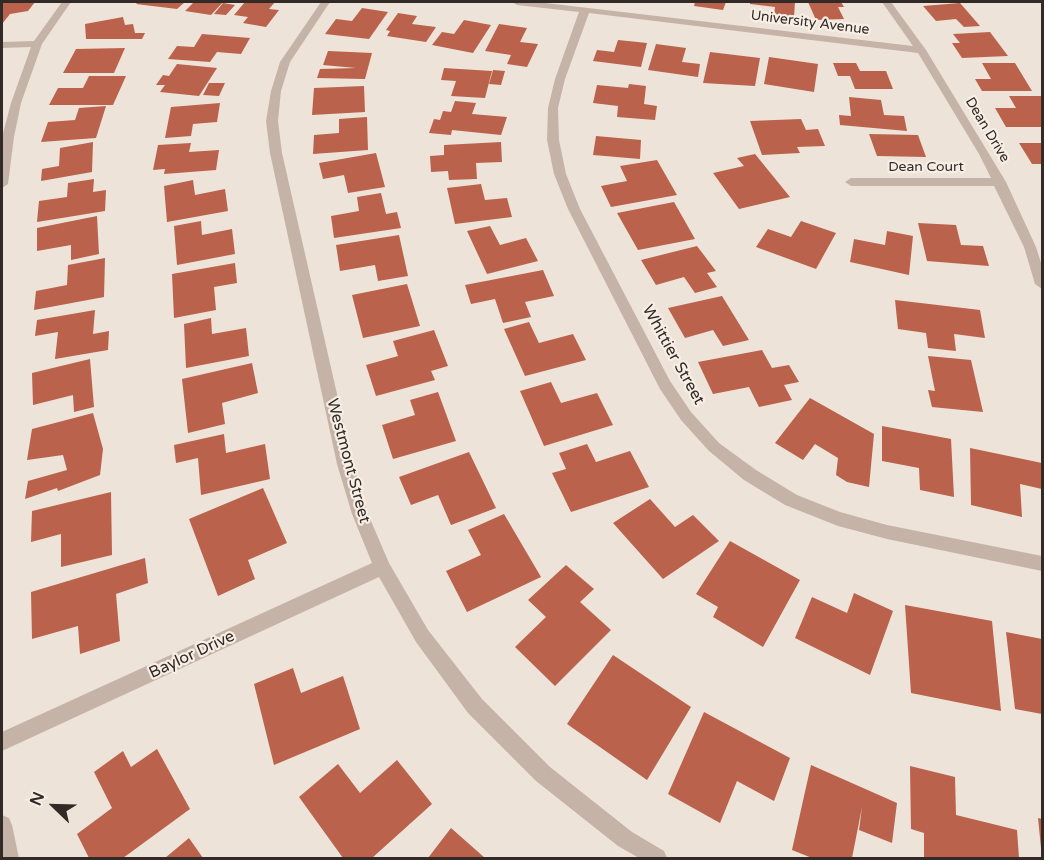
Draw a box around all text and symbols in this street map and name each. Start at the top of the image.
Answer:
street label: University Avenue [750,7,870,39]
street label: Dean Drive [961,95,1013,165]
street label: Dean Court [888,159,964,175]
street label: Whittier Street [638,302,708,408]
street label: Westmont Street [322,397,374,525]
street label: Baylor Drive [146,627,238,683]
north arrow [24,776,84,836]
text: N [26,789,49,809]

